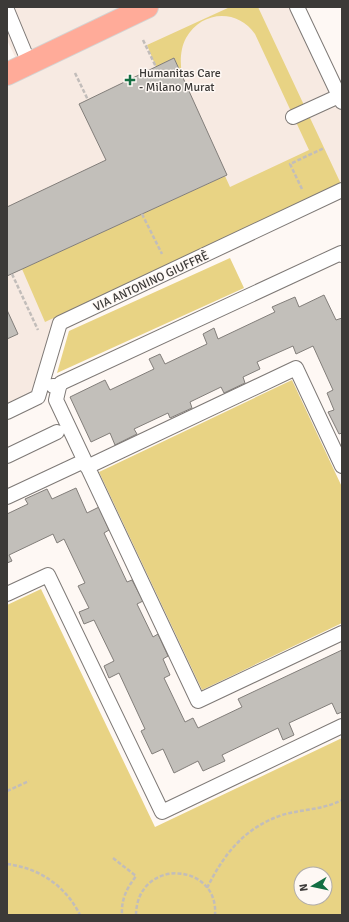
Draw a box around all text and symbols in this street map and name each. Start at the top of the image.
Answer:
place label: Humanitas Care - Milano Murat [139,66,221,95]
marker: Humanitas Care - Milano Murat [124,74,136,86]
street label: VIA ANTONINO GIUFFRÈ [91,248,211,315]
north arrow [293,866,333,906]
text: N [297,883,311,892]

